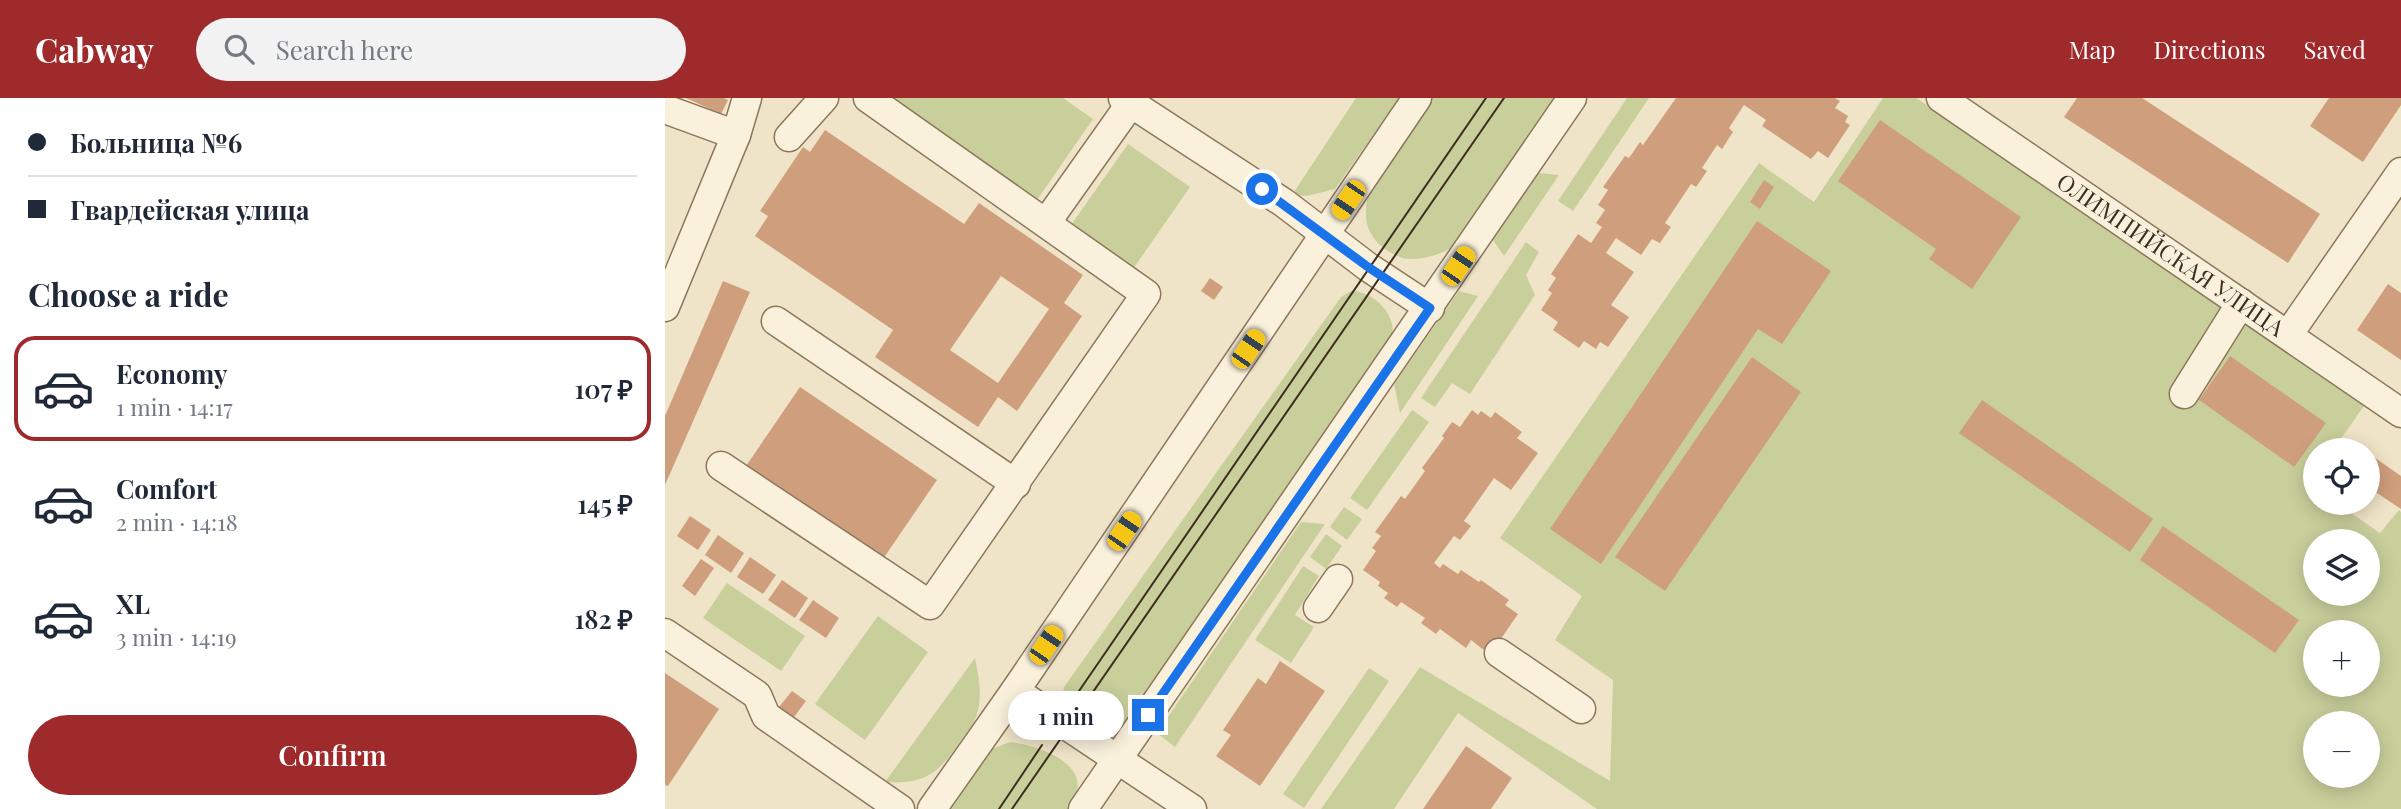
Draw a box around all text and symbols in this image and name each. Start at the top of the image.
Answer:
search box [196,18,686,81]
text: Cabway [35,27,154,71]
icon: search [220,30,258,68]
text: Search here [276,32,413,67]
text: Map [2069,33,2115,65]
text: Directions [2153,33,2266,65]
text: Saved [2304,33,2366,65]
text: Больница №6 [70,125,242,160]
street label: ОЛИМПИЙСКАЯ УЛИЦА [2051,165,2291,343]
route start [1246,173,1278,205]
car [1328,177,1369,223]
text: Гвардейская улица [70,192,309,227]
car [1438,243,1479,289]
text: Choose a ride [28,272,229,315]
car [1228,326,1269,372]
text: Economy [116,356,227,391]
icon: car [32,357,95,420]
text: 107 ₽ [574,371,633,406]
text: 1 min · 14:17 [116,391,233,422]
map controls [2303,438,2380,788]
button: locate [2303,438,2380,515]
text: Comfort [116,471,217,506]
icon: car [32,472,95,535]
text: 145 ₽ [577,486,633,521]
text: 2 min · 14:18 [116,506,238,537]
car [1104,508,1145,554]
button: layers [2303,529,2380,606]
text: XL [116,586,150,621]
icon: car [32,587,95,650]
text: 182 ₽ [575,601,633,636]
button: + [2303,620,2380,697]
text: 3 min · 14:19 [116,621,237,652]
car [1026,622,1067,668]
callout: 1 min [1008,690,1123,740]
route end [1132,699,1164,731]
text: 1 min [1038,700,1094,731]
button: − [2303,711,2380,788]
button: Confirm [28,715,637,795]

